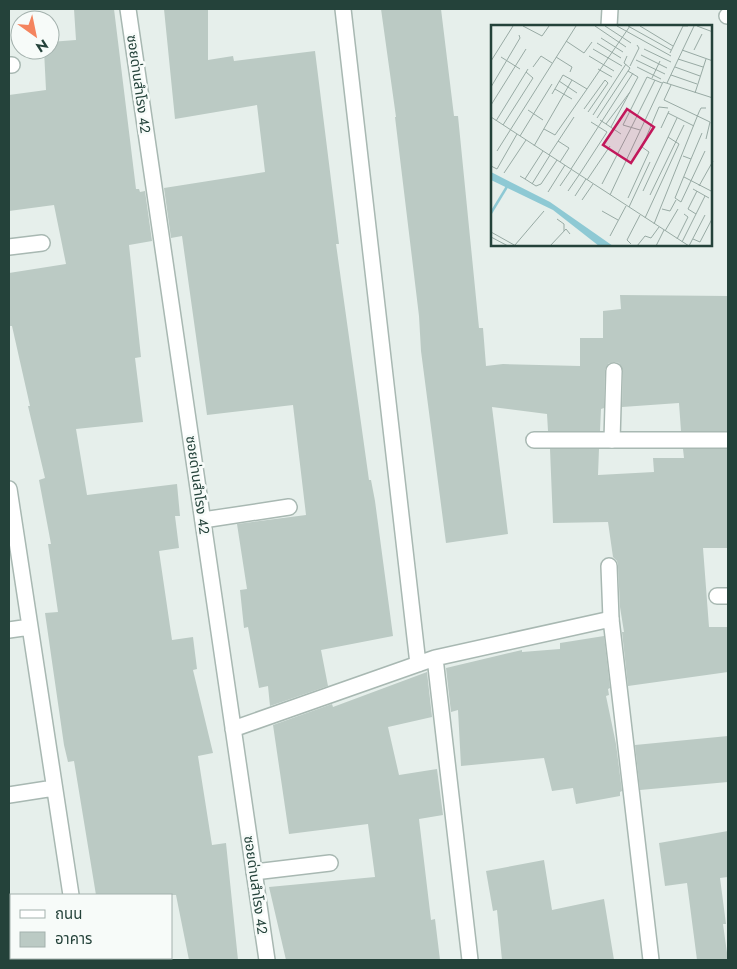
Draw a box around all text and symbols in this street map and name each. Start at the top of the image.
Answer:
north arrow [10,10,60,60]
inset map [491,25,712,246]
street label: ซอยด่านสำโรง 42 [122,33,156,135]
text: N [32,34,52,57]
street label: ซอยด่านสำโรง 42 [181,434,215,536]
street label: ซอยด่านสำโรง 42 [239,834,273,936]
legend [10,894,172,959]
text: ถนน [55,903,82,925]
text: อาคาร [55,928,92,950]

